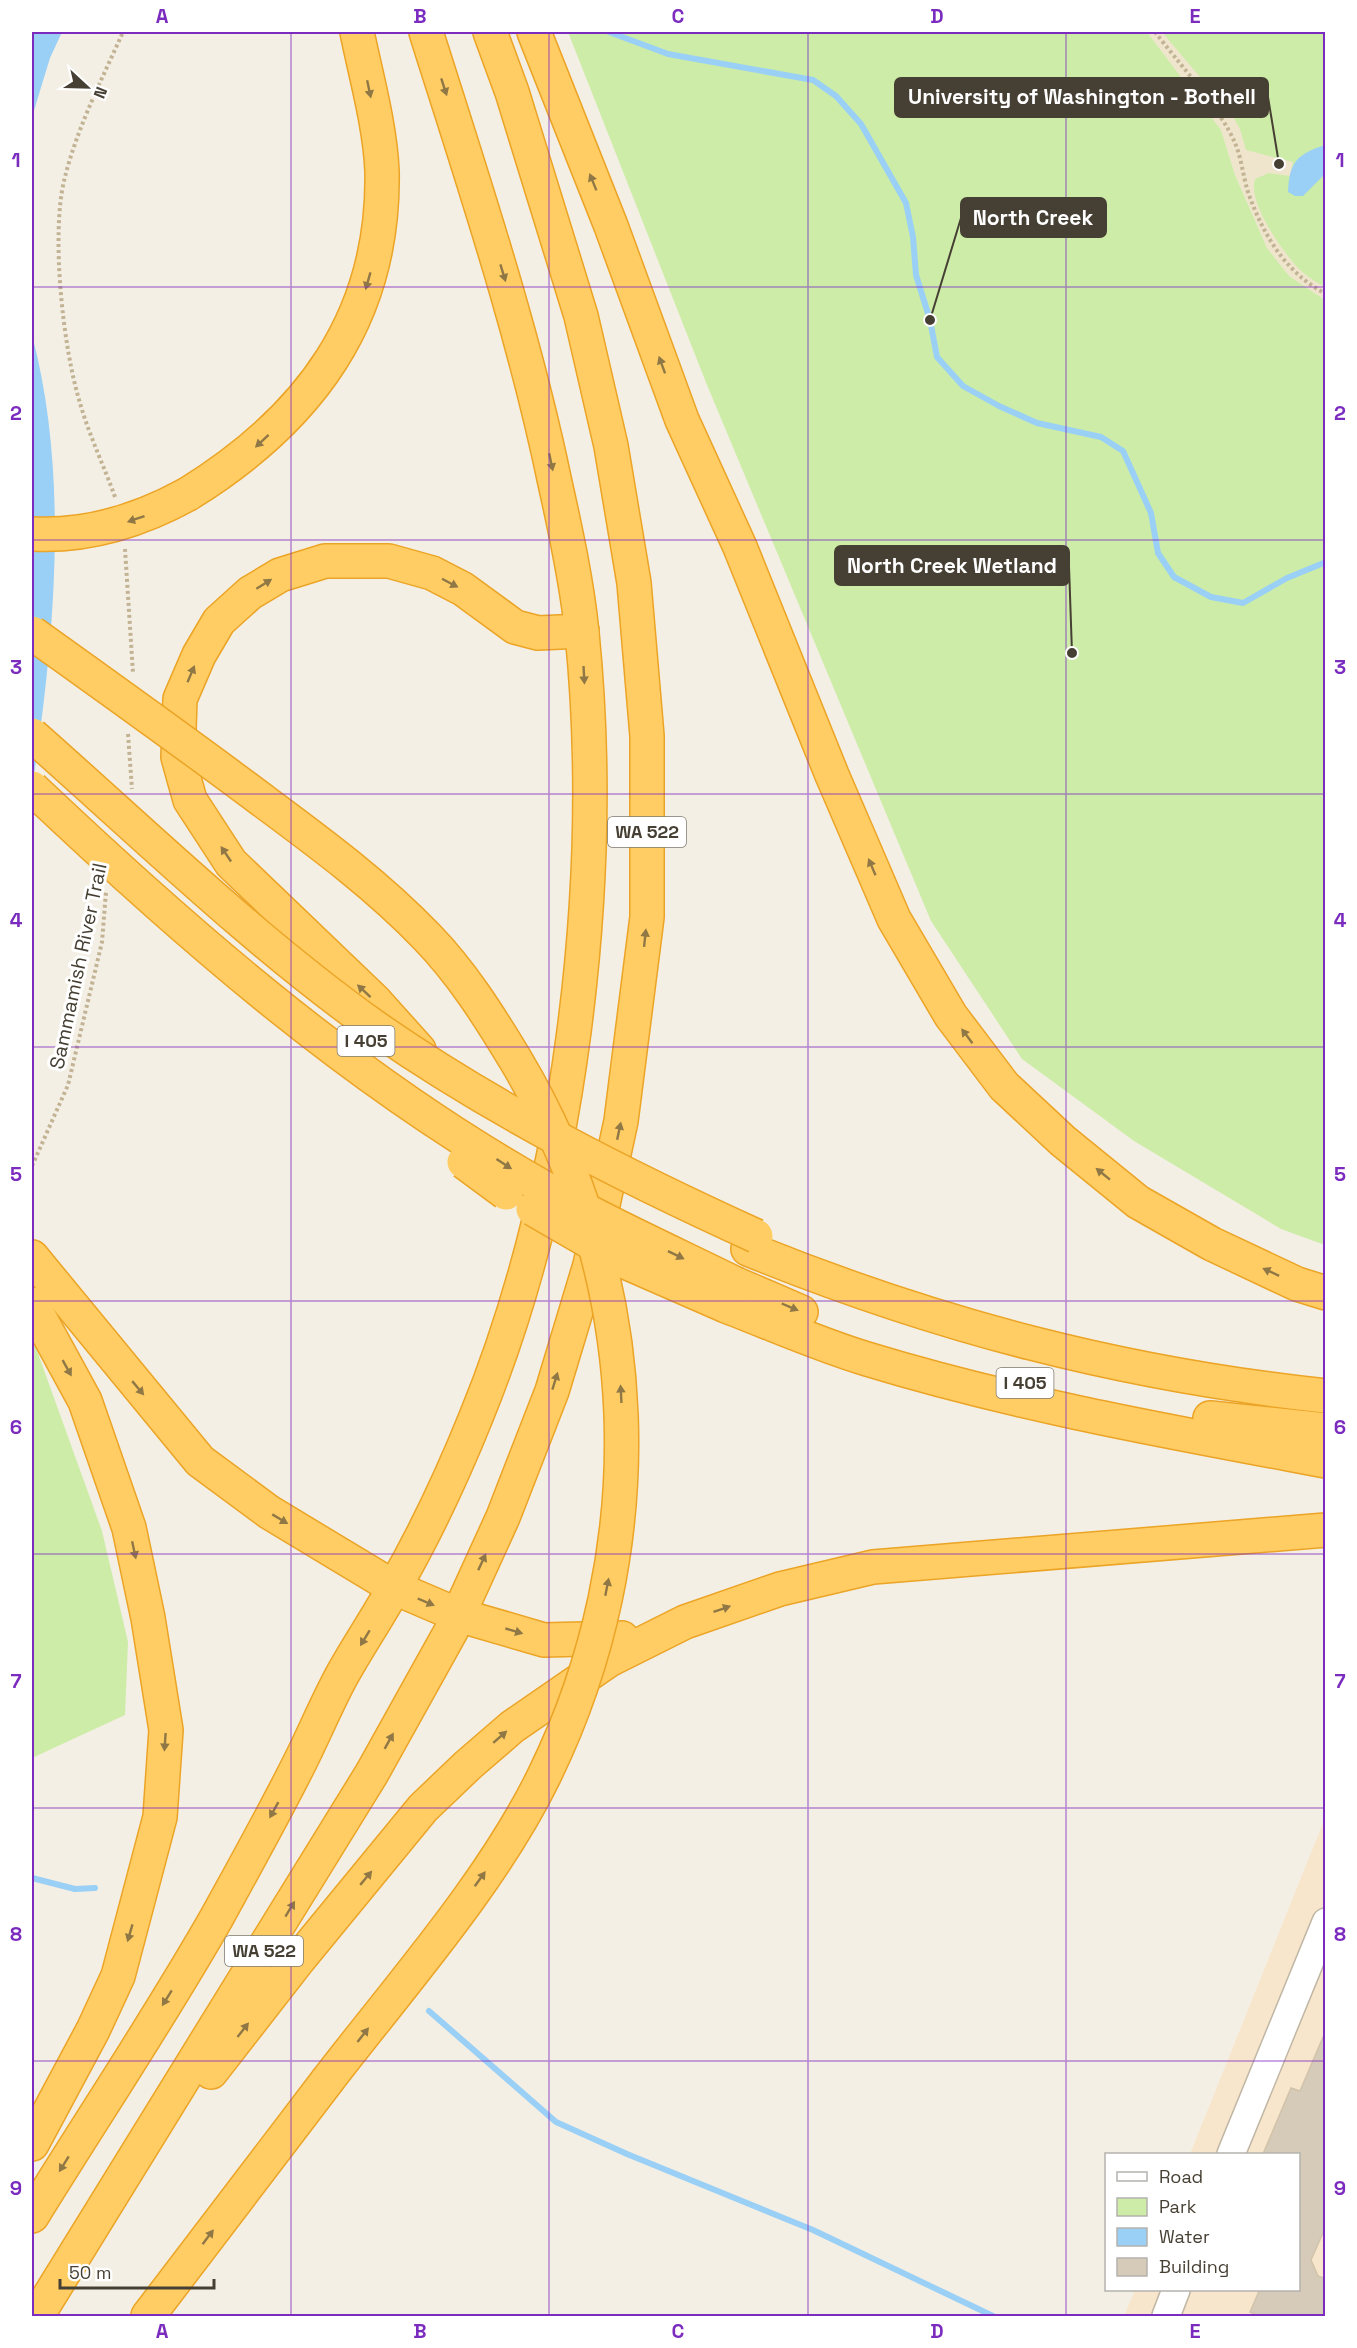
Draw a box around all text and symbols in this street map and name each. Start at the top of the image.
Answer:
text: A [156,3,169,29]
text: B [413,3,427,29]
text: C [672,3,685,29]
text: D [930,3,944,29]
text: E [1189,3,1201,29]
north arrow [57,57,117,117]
one-way arrow [440,78,449,96]
callout: University of Washington - Bothell [895,78,1268,117]
one-way arrow [365,79,374,98]
text: University of Washington - Bothell [908,83,1256,110]
text: N [89,84,112,101]
text: 1 [11,147,21,173]
text: 1 [1335,147,1345,173]
one-way arrow [588,173,597,191]
callout: North Creek [961,198,1106,237]
text: North Creek [973,204,1093,231]
one-way arrow [499,264,508,282]
one-way arrow [363,272,372,290]
one-way arrow [656,356,666,374]
text: 2 [10,400,22,426]
text: 2 [1334,400,1346,426]
one-way arrow [255,434,269,448]
one-way arrow [547,453,556,472]
one-way arrow [126,515,144,525]
callout: North Creek Wetland [835,546,1069,585]
text: North Creek Wetland [847,552,1057,579]
one-way arrow [442,578,459,588]
one-way arrow [256,579,272,590]
text: 3 [10,654,22,680]
text: 3 [1334,654,1346,680]
one-way arrow [187,665,196,683]
one-way arrow [580,666,589,685]
road number: WA 522 [608,817,686,847]
one-way arrow [220,846,231,863]
one-way arrow [867,858,876,875]
street label: Sammamish River Trail [43,860,113,1072]
text: 4 [10,907,23,933]
text: 4 [1334,907,1347,933]
one-way arrow [640,928,650,947]
one-way arrow [357,984,372,998]
road number: I 405 [338,1026,394,1056]
one-way arrow [961,1029,973,1044]
one-way arrow [615,1121,624,1140]
one-way arrow [496,1158,512,1169]
text: 5 [10,1161,22,1187]
text: 5 [1334,1161,1346,1187]
one-way arrow [1096,1168,1111,1181]
one-way arrow [668,1250,685,1259]
one-way arrow [1263,1268,1280,1277]
one-way arrow [782,1302,800,1312]
one-way arrow [62,1360,72,1377]
road number: I 405 [996,1368,1054,1398]
one-way arrow [551,1372,560,1390]
one-way arrow [131,1380,144,1395]
one-way arrow [616,1384,625,1403]
text: 6 [10,1414,22,1440]
text: 6 [1334,1414,1346,1440]
one-way arrow [272,1514,289,1524]
one-way arrow [129,1541,139,1560]
one-way arrow [478,1553,487,1570]
one-way arrow [603,1578,612,1597]
one-way arrow [418,1597,435,1606]
one-way arrow [713,1603,731,1613]
one-way arrow [505,1627,523,1637]
one-way arrow [359,1630,370,1646]
text: 7 [10,1668,22,1694]
text: 7 [1334,1668,1346,1694]
one-way arrow [492,1731,507,1744]
one-way arrow [161,1733,170,1752]
one-way arrow [384,1733,394,1750]
one-way arrow [269,1802,279,1819]
one-way arrow [359,1870,372,1886]
one-way arrow [474,1872,486,1888]
one-way arrow [284,1901,295,1917]
text: 8 [10,1921,22,1947]
text: 8 [1334,1921,1346,1947]
one-way arrow [125,1924,134,1942]
road number: WA 522 [225,1936,303,1966]
one-way arrow [161,1990,172,2006]
one-way arrow [237,2022,249,2037]
one-way arrow [356,2027,368,2042]
legend [1105,2153,1300,2291]
one-way arrow [59,2155,70,2172]
text: Road [1159,2165,1203,2188]
text: 9 [10,2175,22,2201]
text: 9 [1334,2175,1346,2201]
text: Park [1159,2195,1197,2218]
text: Water [1159,2225,1210,2248]
one-way arrow [202,2229,214,2244]
scale bar [60,2252,214,2290]
text: Building [1159,2255,1229,2278]
text: 50 m [69,2261,111,2284]
text: A [156,2318,169,2344]
text: B [413,2318,427,2344]
text: C [672,2318,685,2344]
text: D [930,2318,944,2344]
text: E [1189,2318,1201,2344]

